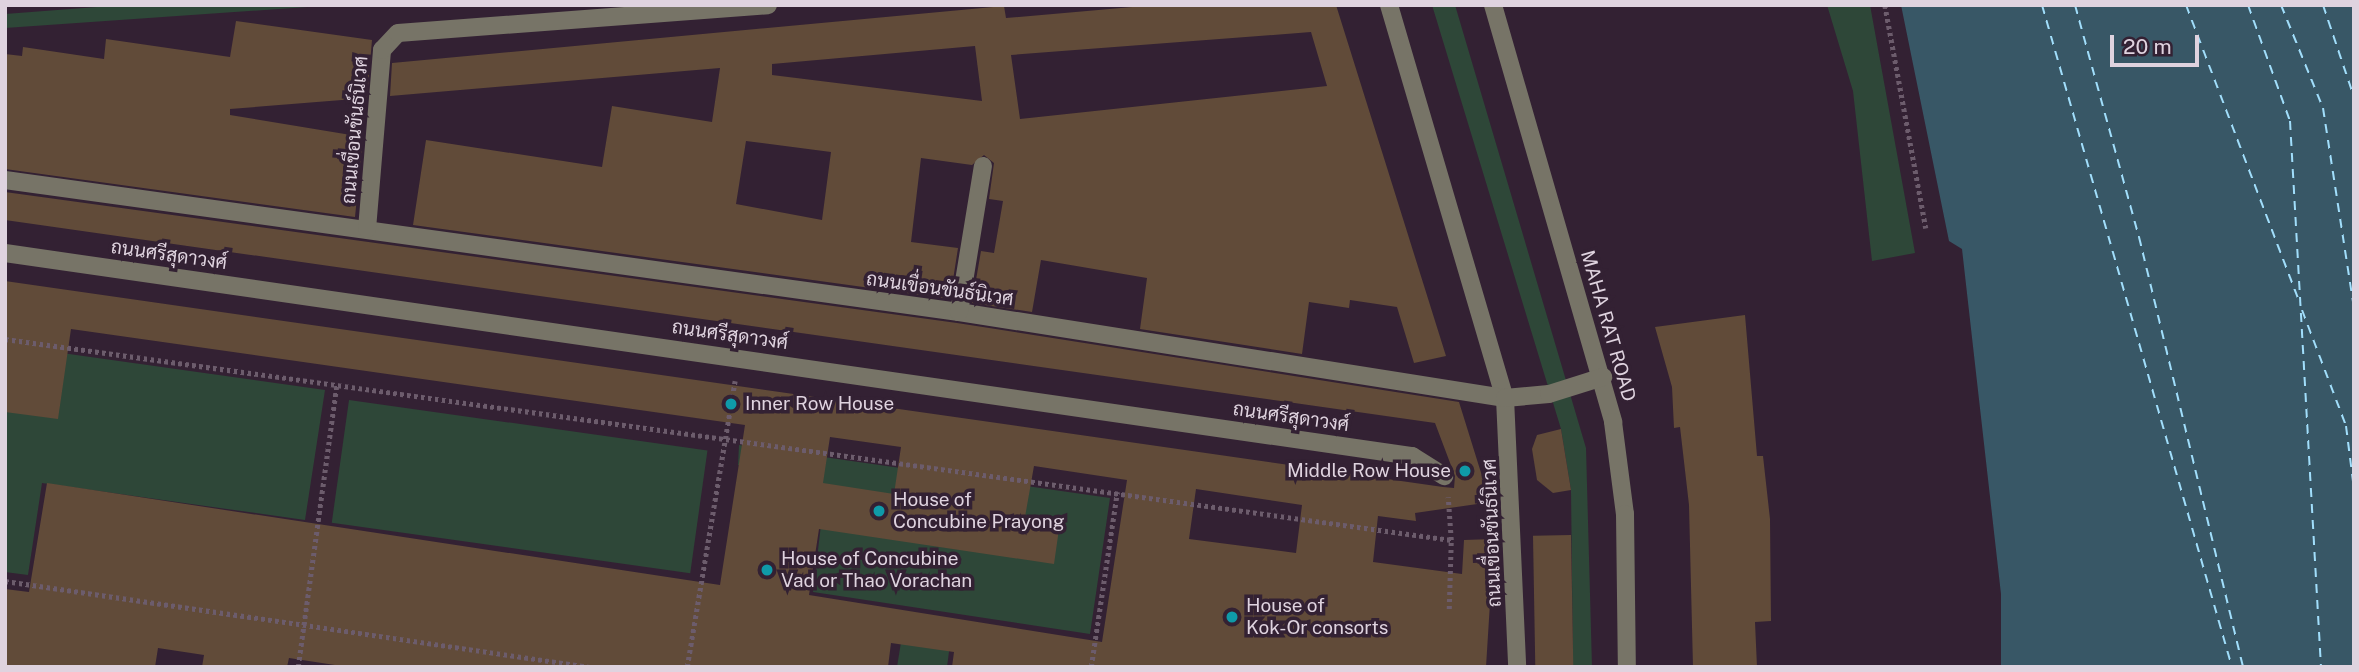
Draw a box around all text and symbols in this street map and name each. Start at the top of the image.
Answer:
scale bar [2114,21,2203,65]
text: 20 m [2123,34,2172,59]
street label: ถนนเขื่อนขันธ์นิเวศ [337,55,373,205]
street label: ถนนศรีสุดาวงศ์ [109,236,229,274]
street label: MAHA RAT ROAD [1576,248,1640,404]
street label: ถนนเขื่อนขันธ์นิเวศ [865,267,1015,311]
street label: ถนนศรีสุดาวงศ์ [670,316,790,354]
place label: Inner Row House [745,393,894,415]
marker: Inner Row House [723,396,739,412]
street label: ถนนศรีสุดาวงศ์ [1231,398,1351,436]
street label: ถนนเขื่อนขันธ์นิเวศ [1478,458,1506,608]
place label: Middle Row House [1287,460,1451,482]
marker: Middle Row House [1457,463,1473,479]
place label: House of Concubine Prayong [893,489,1065,533]
marker: House of Concubine Prayong [871,503,887,519]
place label: House of Concubine Vad or Thao Vorachan [781,548,973,592]
marker: House of Concubine Vad or Thao Vorachan [759,562,775,578]
place label: House of Kok-Or consorts [1246,595,1389,639]
marker: House of Kok-Or consorts [1224,609,1240,625]

